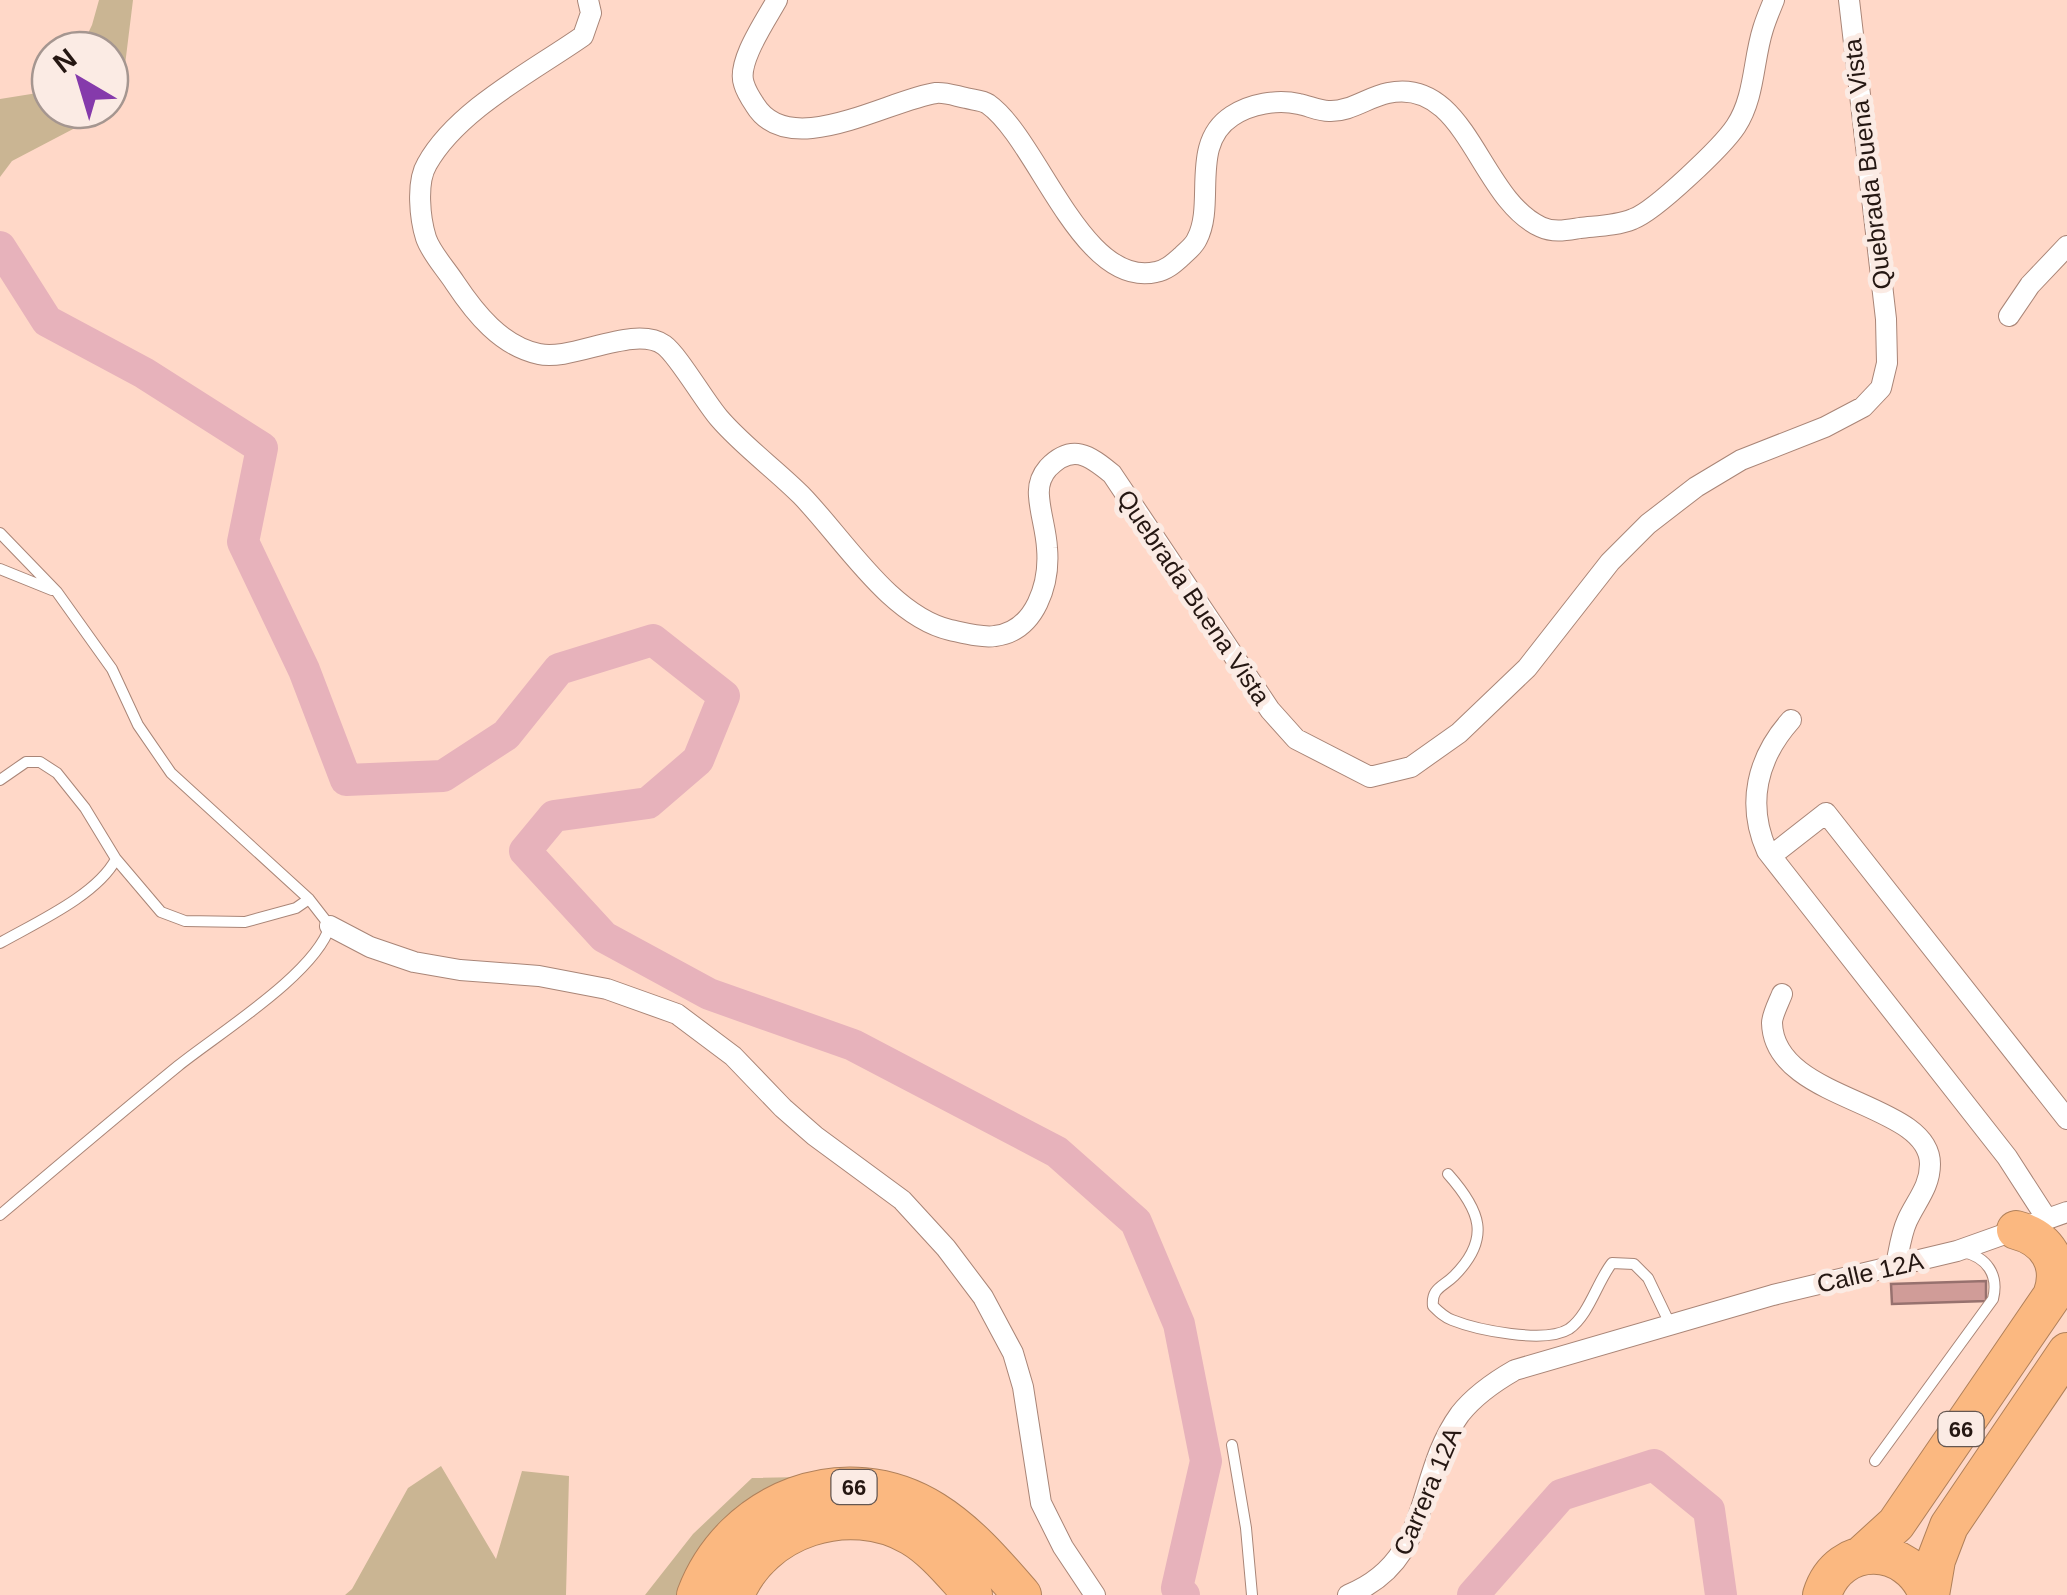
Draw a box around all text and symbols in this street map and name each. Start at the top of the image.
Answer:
north arrow [30,30,130,130]
street label: Quebrada Buena Vista [1838,37,1896,291]
text: N [47,42,82,79]
street label: Quebrada Buena Vista [1112,484,1276,710]
street label: Calle 12A [1814,1246,1926,1298]
road number: 66 [1938,1412,1984,1446]
street label: Carrera 12A [1388,1423,1467,1559]
road number: 66 [832,1470,876,1504]

